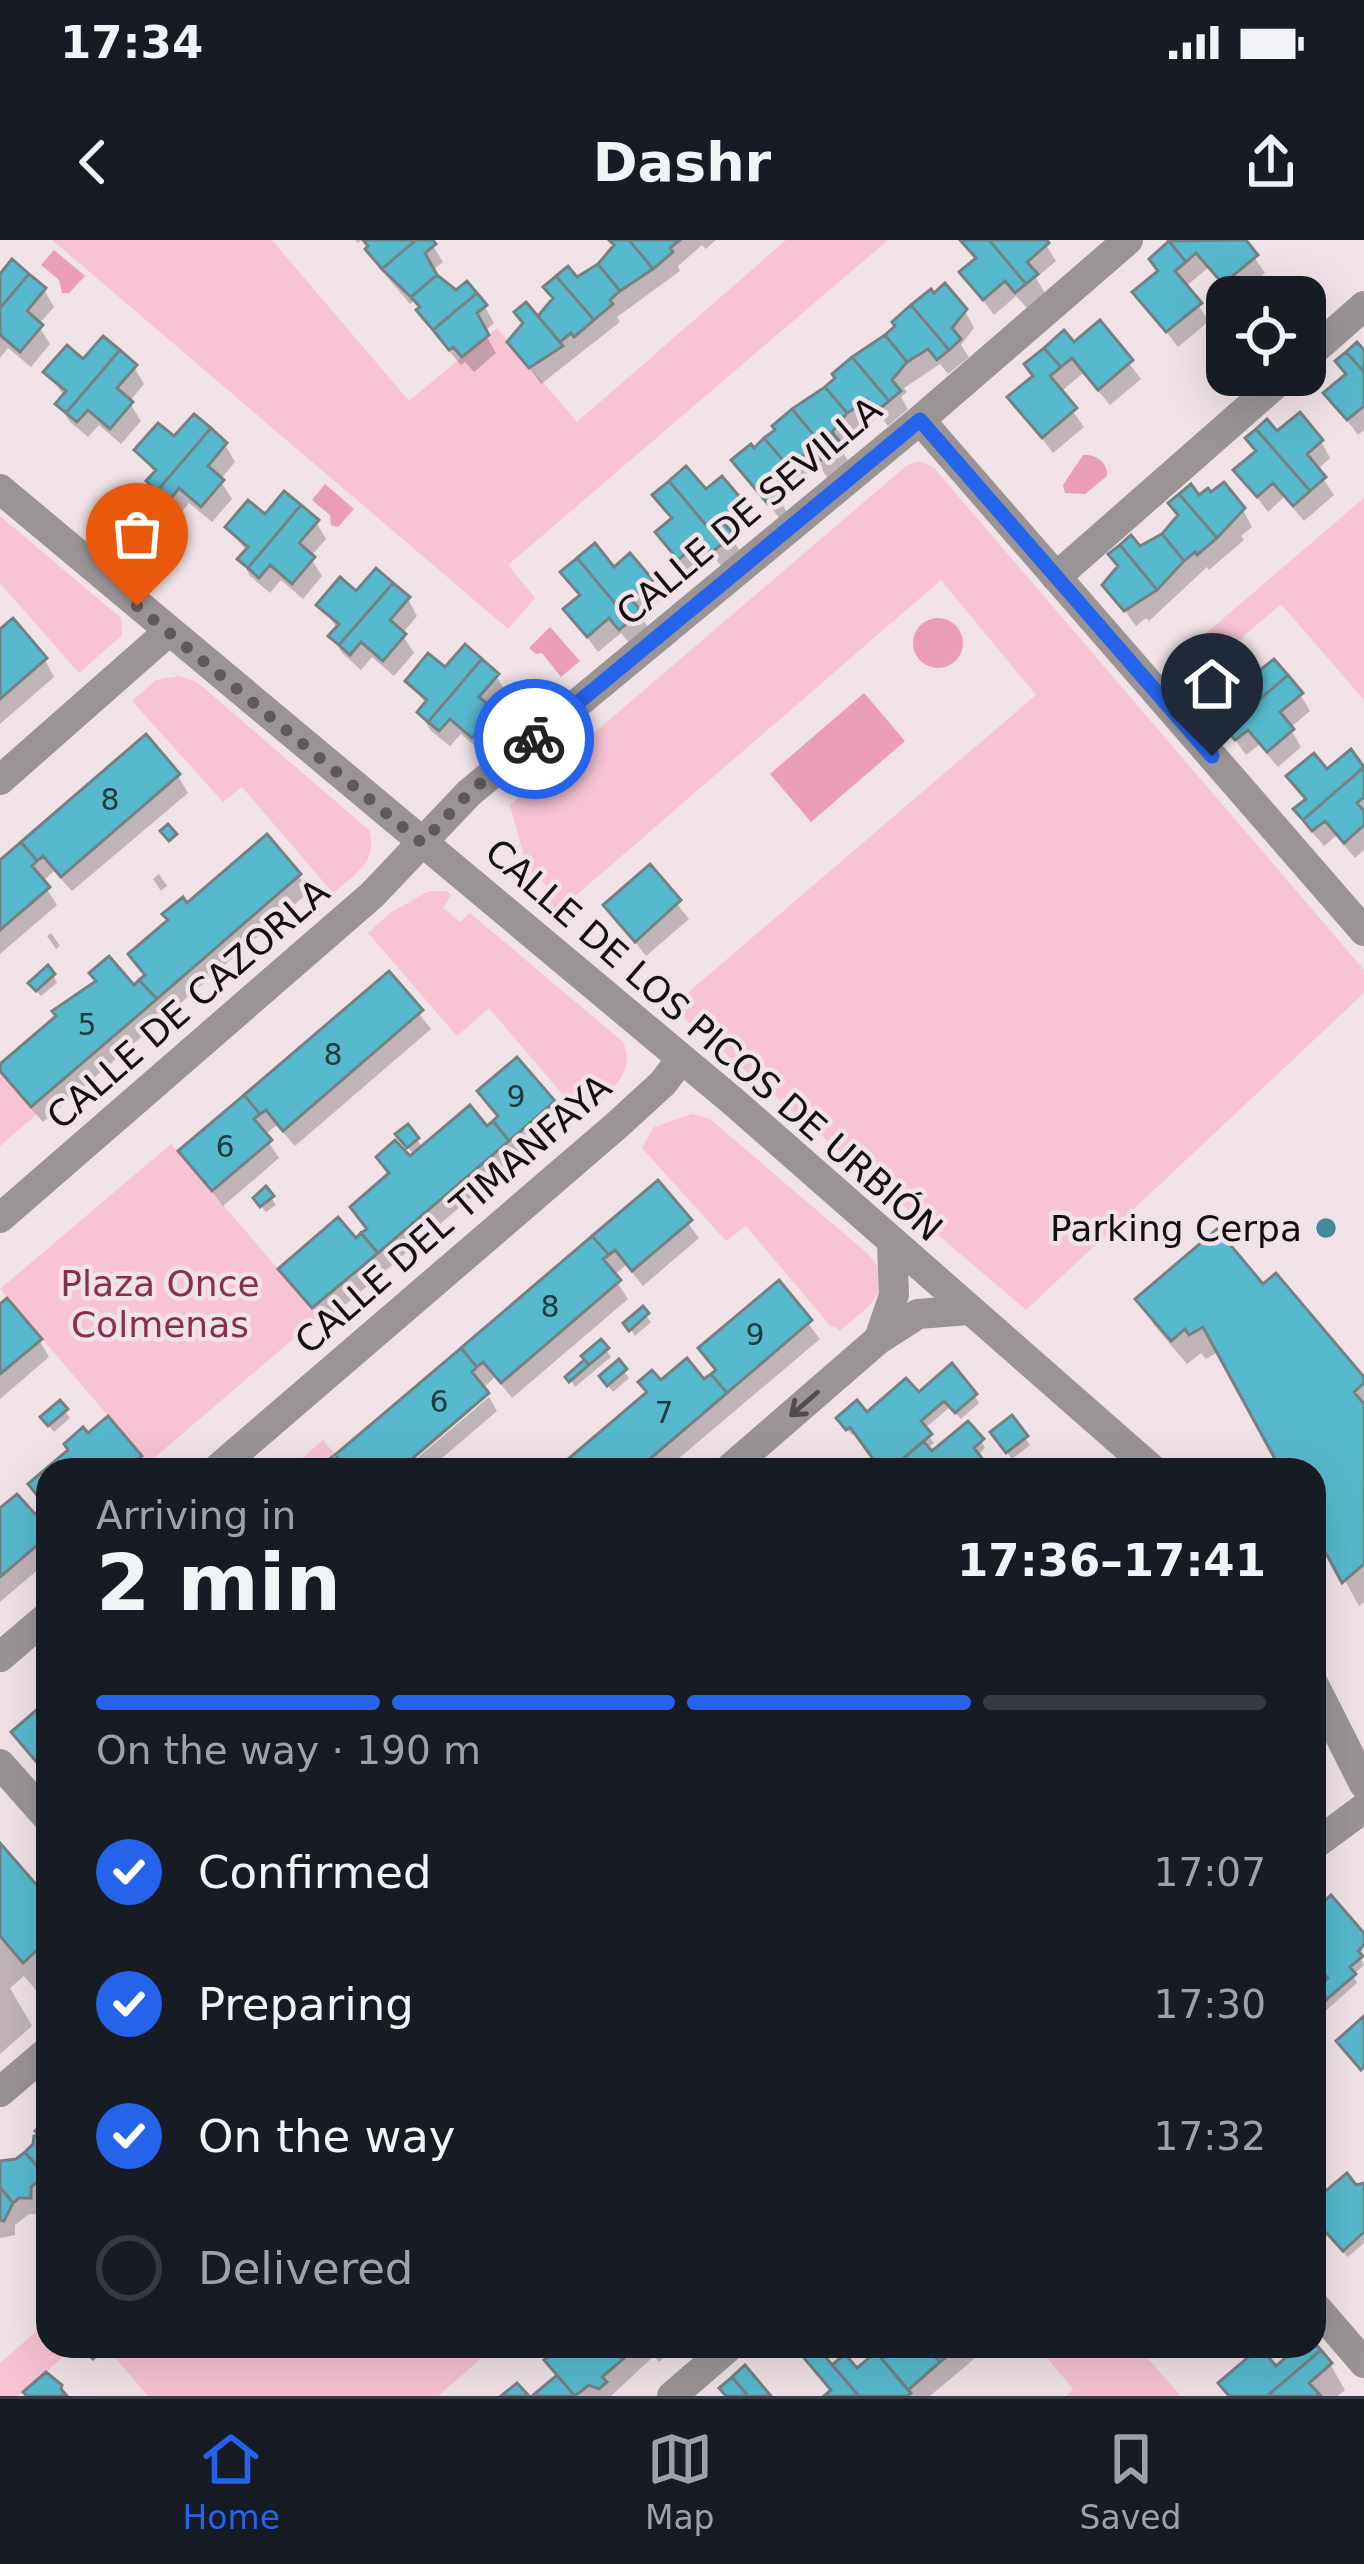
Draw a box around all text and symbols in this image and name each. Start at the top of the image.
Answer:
text: 17:34 [60,16,203,69]
icon: back [60,129,126,195]
icon: share [1238,129,1304,195]
text: Dashr [593,131,771,194]
map controls [1206,276,1326,396]
button: locate [1206,276,1326,396]
street label: CALLE DE SEVILLA [609,388,890,634]
pin [86,483,188,606]
icon: bag [104,501,170,567]
pin [1161,633,1263,756]
icon: home [1179,651,1245,717]
courier [474,679,594,799]
icon: bike [501,706,567,772]
house number: 8 [100,782,120,817]
street label: CALLE DE LOS PICOS DE URBIÓN [477,831,951,1249]
street label: CALLE DE CAZORLA [39,870,337,1137]
house number: 5 [77,1007,97,1042]
house number: 8 [323,1037,343,1072]
street label: CALLE DEL TIMANFAYA [287,1066,619,1362]
house number: 9 [506,1079,526,1114]
house number: 6 [215,1129,235,1164]
place label: Parking Cerpa [1050,1208,1302,1249]
marker: Parking Cerpa [1313,1215,1339,1241]
park label: Plaza Once Colmenas [60,1263,260,1345]
house number: 8 [540,1289,560,1324]
house number: 9 [745,1317,765,1352]
house number: 6 [429,1384,449,1419]
one-way arrow [789,1390,820,1417]
house number: 7 [654,1395,674,1430]
text: Arriving in [96,1493,296,1538]
text: 17:36–17:41 [957,1534,1266,1587]
text: 2 min [96,1538,341,1628]
text: On the way · 190 m [96,1728,481,1773]
icon: check [96,1839,162,1905]
text: Confirmed [198,1846,432,1899]
text: 17:07 [1154,1850,1266,1895]
icon: check [96,1971,162,2037]
text: Preparing [198,1978,414,2031]
text: 17:30 [1154,1982,1266,2027]
icon: check [96,2103,162,2169]
text: On the way [198,2110,455,2163]
text: 17:32 [1154,2114,1266,2159]
text: Delivered [198,2242,413,2295]
tab: Home [182,2426,280,2537]
tab: Map [645,2426,715,2537]
tab: Saved [1080,2426,1181,2537]

